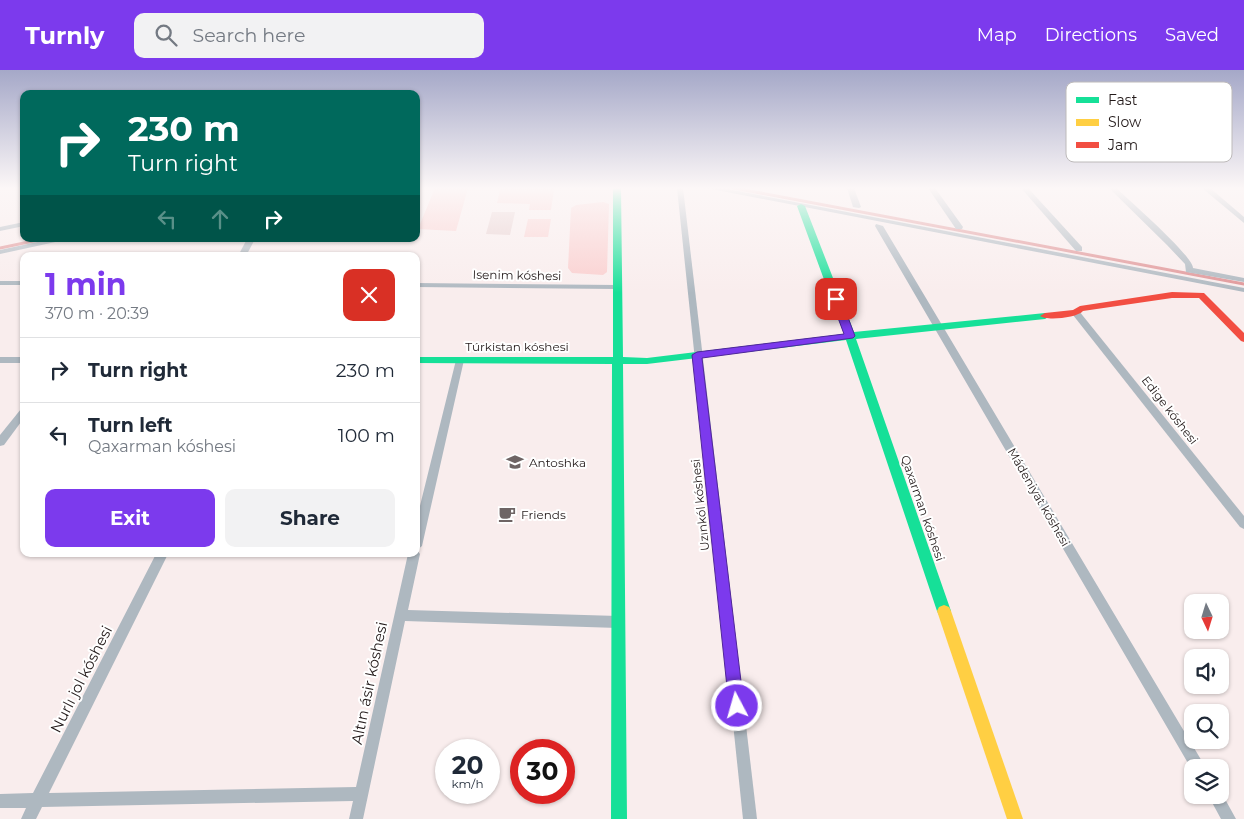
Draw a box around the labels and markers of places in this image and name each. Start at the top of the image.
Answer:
pin [815,278,857,320]
school or university icon: Antoshka [505,452,525,472]
place label: Antoshka [529,455,586,470]
cafe icon: Friends [497,504,517,524]
place label: Friends [521,507,566,522]

